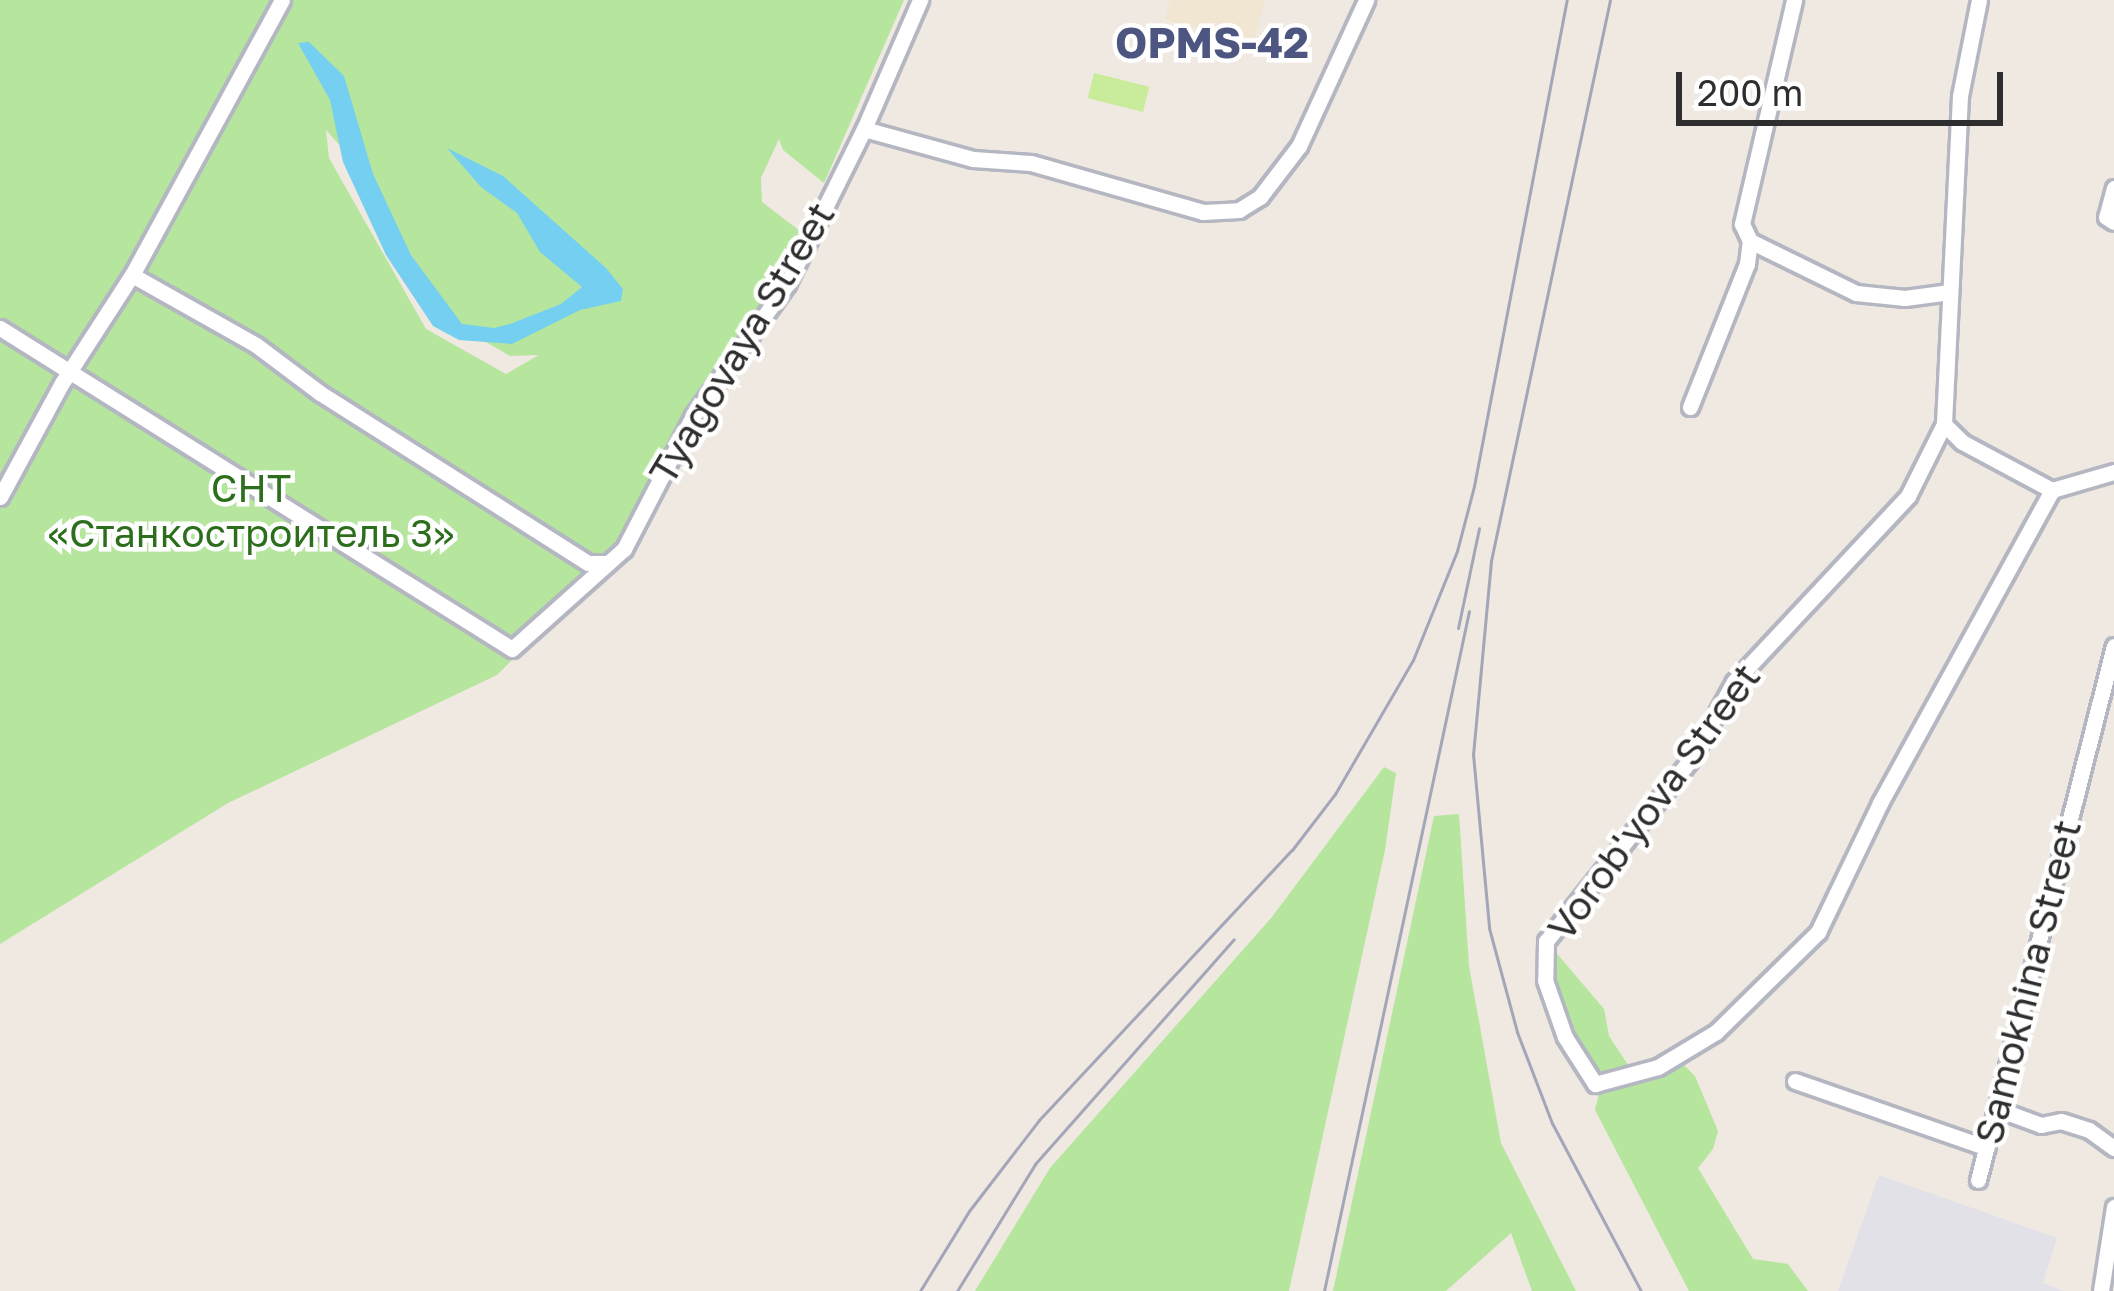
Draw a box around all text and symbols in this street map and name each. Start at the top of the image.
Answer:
district label: OPMS-42 [1115,17,1309,67]
scale bar [1682,48,2009,122]
text: 200 m [1697,71,1803,114]
street label: Tyagovaya Street [639,194,845,492]
park label: СНТ «Станкостроитель 3» [48,466,454,557]
street label: Vorob'yova Street [1538,654,1770,950]
street label: Samokhina Street [1965,815,2091,1149]

